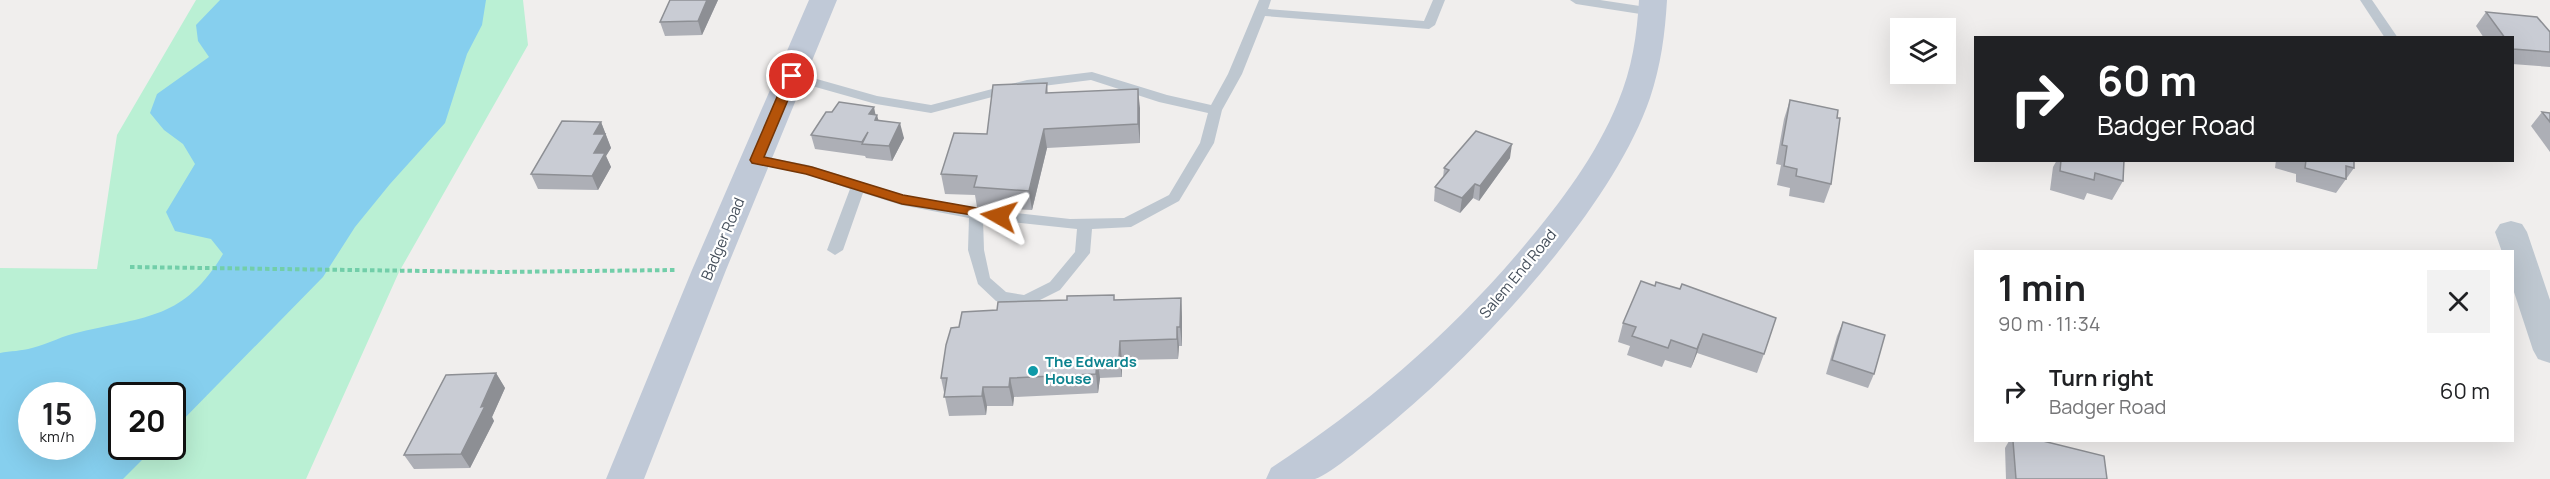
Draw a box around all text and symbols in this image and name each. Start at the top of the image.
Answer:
map controls [1890,18,1956,84]
button: layers [1890,18,1956,84]
pin [766,50,817,101]
text: 60 m [2097,51,2197,109]
icon: arrive [775,59,808,92]
icon: right [1998,60,2076,138]
text: Badger Road [2097,106,2255,143]
position arrow [967,184,1031,248]
street label: Badger Road [696,194,749,283]
street label: Salem End Road [1474,225,1561,323]
text: 1 min [1998,263,2086,312]
button: close [2427,270,2490,333]
text: 90 m · 11:34 [1998,310,2101,337]
place label: The Edwards House [1045,351,1137,389]
text: Turn right [2049,363,2154,393]
marker: The Edwards House [1026,364,1040,378]
icon: right [1998,375,2031,408]
text: 60 m [2440,376,2490,406]
speed limit sign: 20 [108,382,186,460]
text: 15 [42,393,72,434]
text: Badger Road [2049,393,2166,420]
text: km/h [40,426,74,447]

